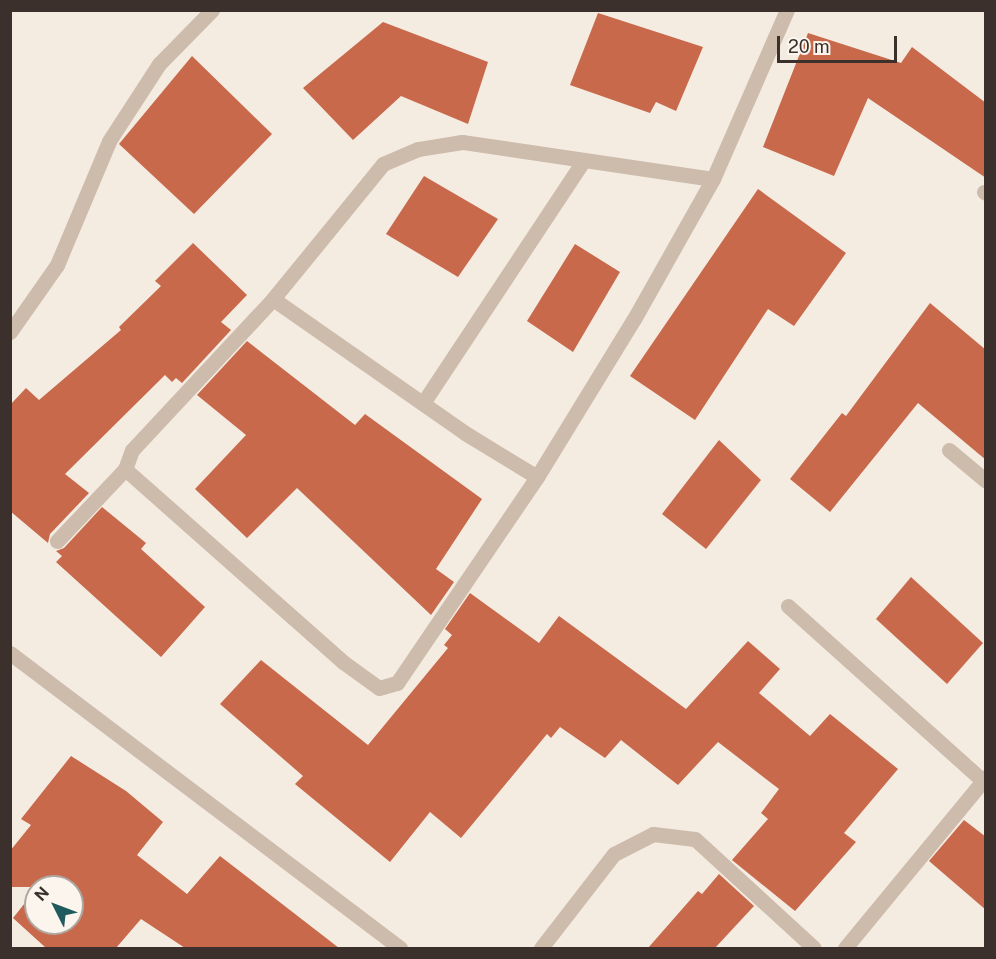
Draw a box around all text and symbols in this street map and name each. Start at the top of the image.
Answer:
scale bar [780,24,900,62]
text: 20 m [788,36,830,57]
north arrow [24,875,84,935]
text: N [30,883,53,905]

